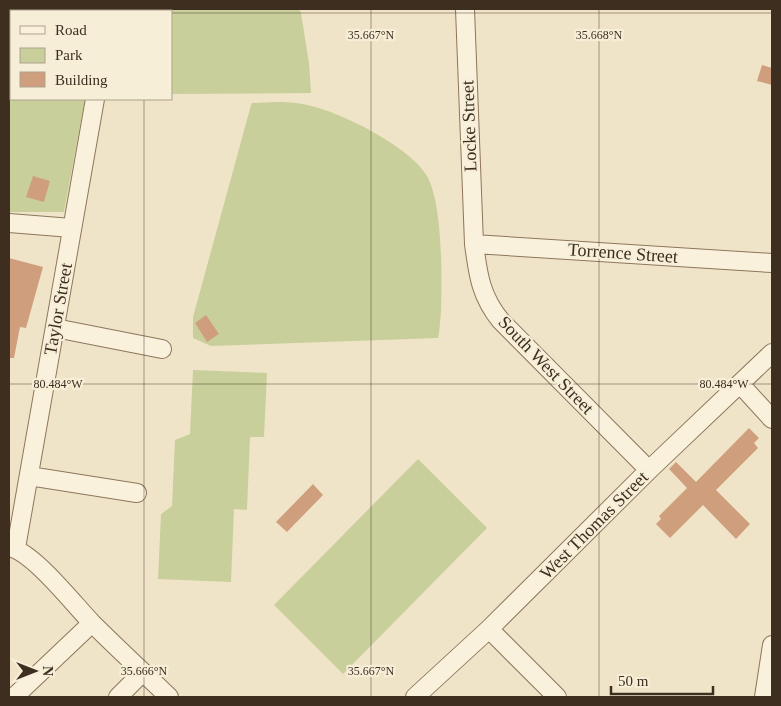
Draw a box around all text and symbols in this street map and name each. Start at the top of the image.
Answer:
legend [10,10,172,100]
text: Road [55,22,87,38]
text: 35.667°N [348,28,395,42]
text: 35.668°N [576,28,623,42]
text: Park [55,47,83,63]
text: Building [55,72,108,88]
street label: Locke Street [457,80,481,172]
street label: Torrence Street [567,239,679,267]
street label: Taylor Street [40,261,76,357]
street label: South West Street [494,312,598,418]
text: 80.484°W [33,377,83,391]
text: 80.484°W [699,377,749,391]
street label: West Thomas Street [536,467,652,583]
north arrow [10,646,60,696]
text: 35.666°N [121,664,168,678]
text: 35.667°N [348,664,395,678]
scale bar [611,664,714,696]
text: N [40,666,55,676]
text: 50 m [618,673,649,689]

